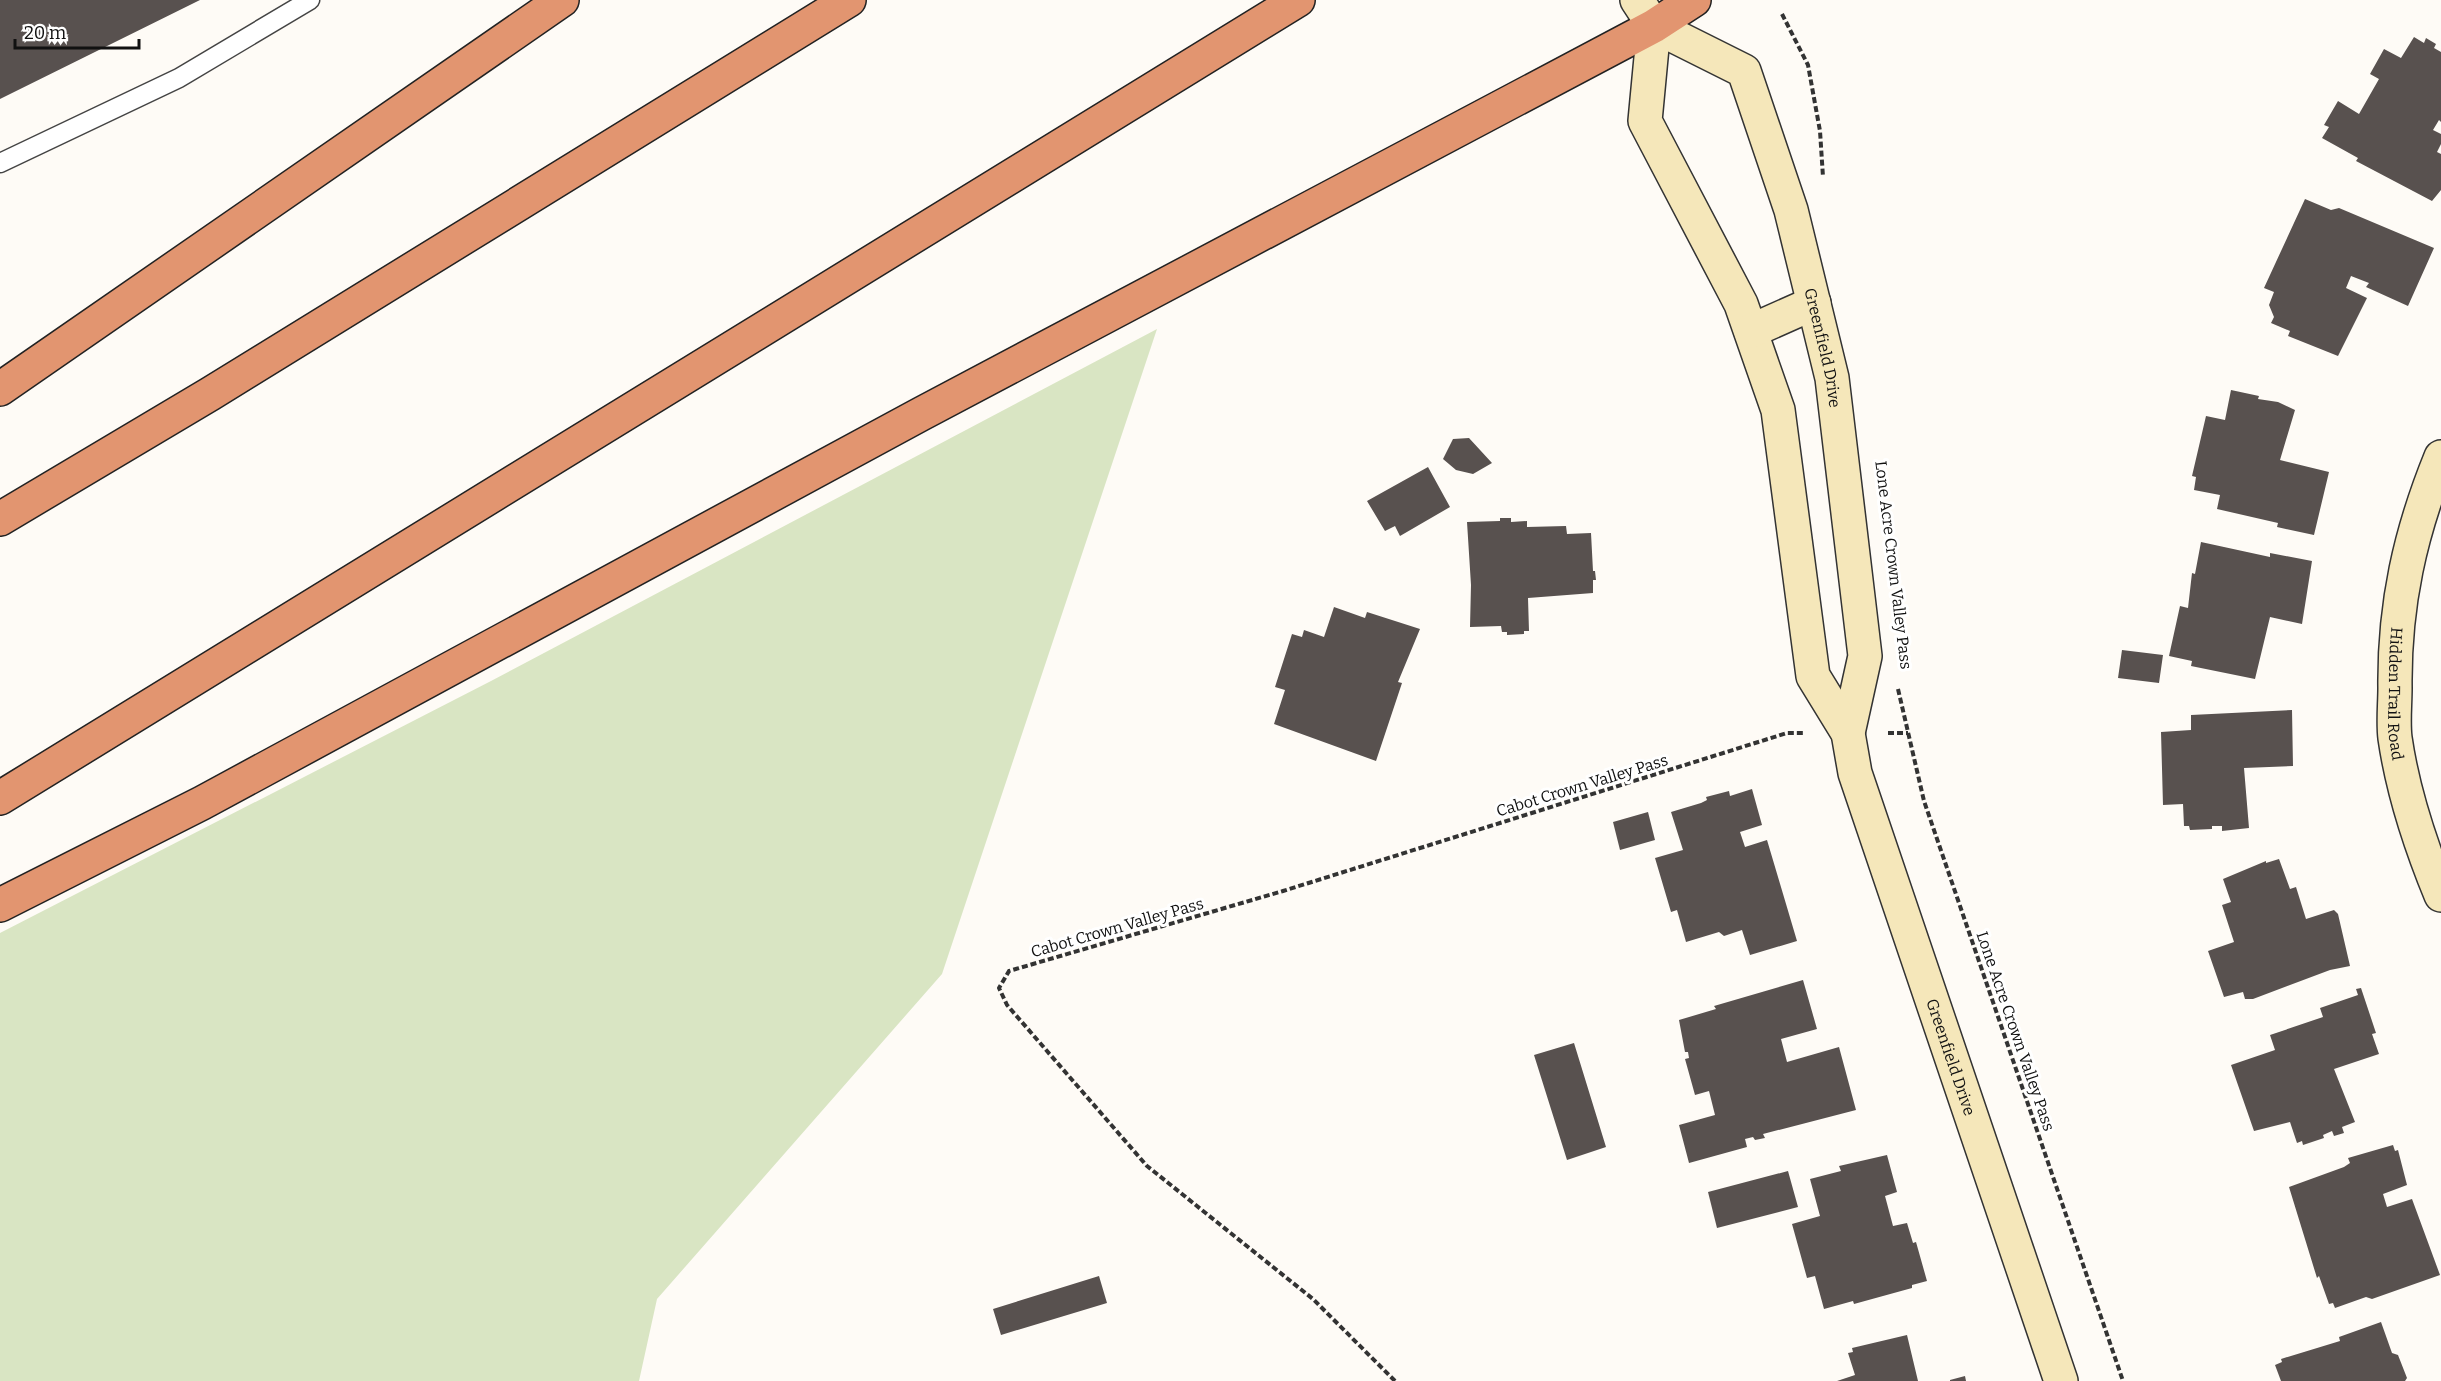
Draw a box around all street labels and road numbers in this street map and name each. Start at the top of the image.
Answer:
street label: Greenfield Drive [1800,286,1844,409]
street label: Lone Acre Crown Valley Pass [1871,460,1916,670]
street label: Hidden Trail Road [2384,626,2408,762]
street label: Cabot Crown Valley Pass [1494,750,1670,821]
street label: Cabot Crown Valley Pass [1029,894,1206,961]
street label: Lone Acre Crown Valley Pass [1972,929,2059,1134]
street label: Greenfield Drive [1922,996,1979,1118]

